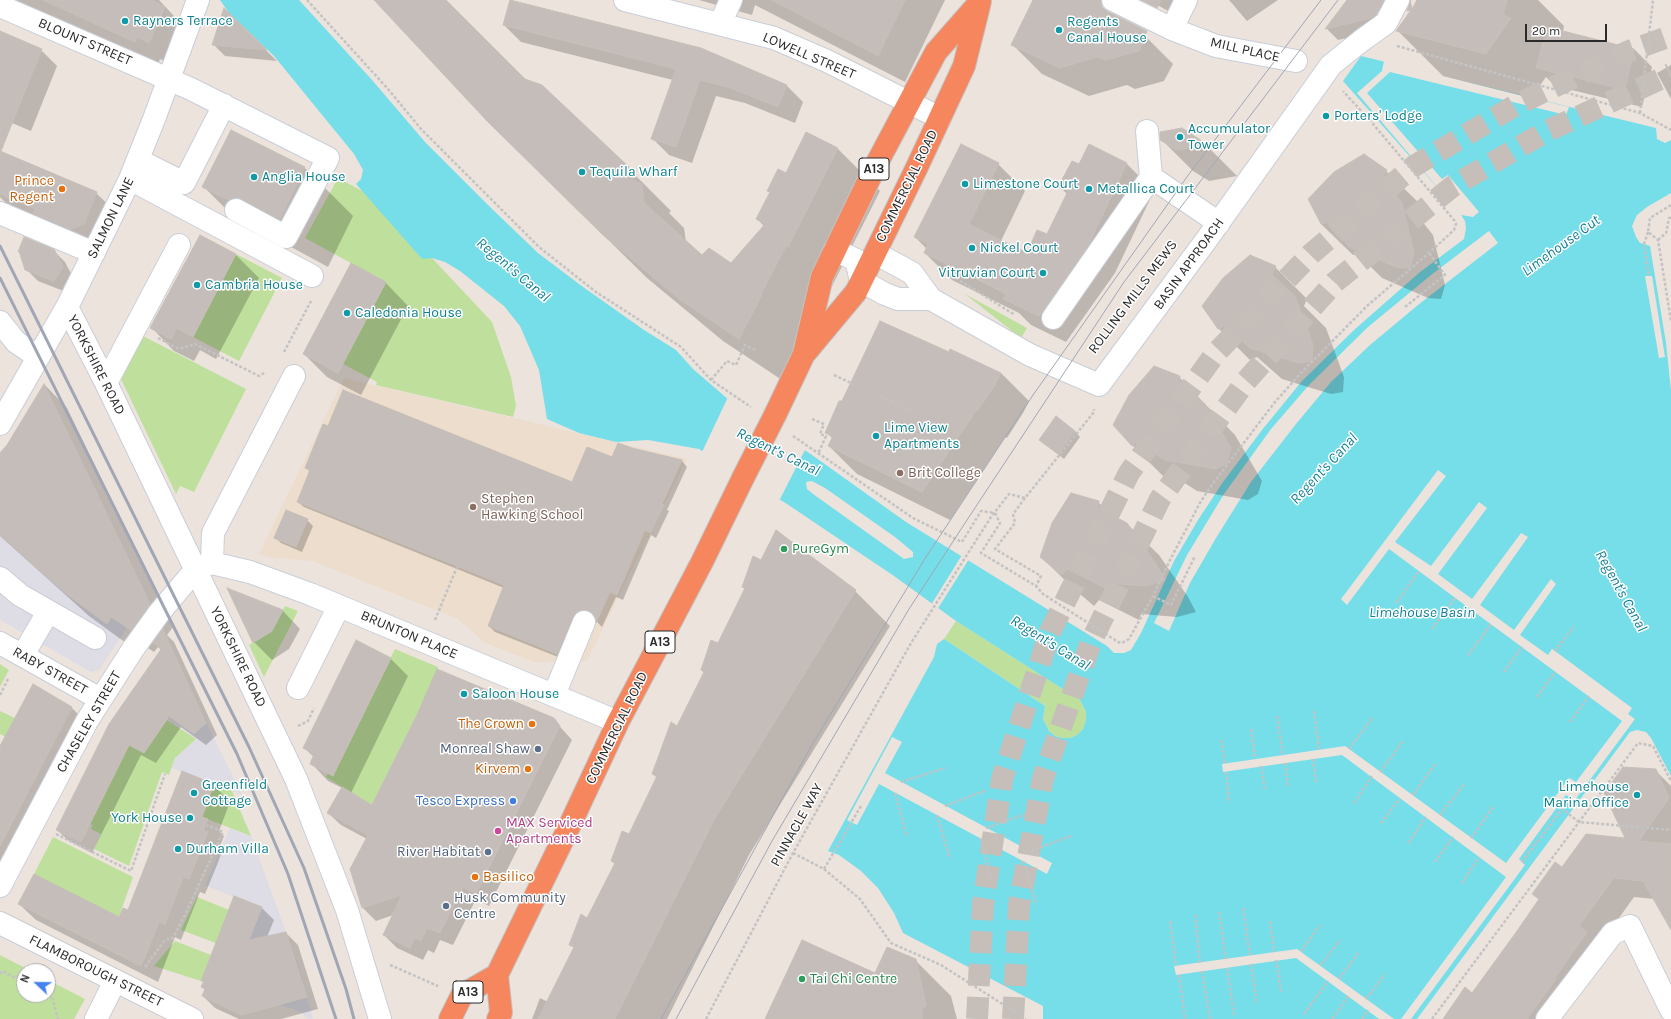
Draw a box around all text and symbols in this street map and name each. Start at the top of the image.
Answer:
place label: Rayners Terrace [133,13,233,29]
place label: Regents Canal House [1067,14,1147,46]
street label: BLOUNT STREET [36,15,134,69]
marker: Rayners Terrace [120,16,130,26]
scale bar [1527,16,1609,42]
text: 20 m [1532,24,1560,38]
marker: Regents Canal House [1054,25,1064,35]
street label: LOWELL STREET [760,29,858,83]
street label: MILL PLACE [1209,34,1281,66]
place label: Porters' Lodge [1334,108,1422,124]
marker: Porters' Lodge [1321,111,1331,121]
place label: Accumulator Tower [1188,121,1270,154]
street label: COMMERCIAL ROAD [872,127,942,245]
marker: Accumulator Tower [1175,132,1185,142]
road number: A13 [859,158,889,180]
place label: Tequila Wharf [590,164,677,180]
marker: Tequila Wharf [577,167,587,177]
place label: Anglia House [262,169,346,185]
marker: Anglia House [249,172,259,182]
place label: Prince Regent [9,173,54,206]
street label: SALMON LANE [84,174,138,262]
place label: Limestone Court [973,176,1078,192]
marker: Limestone Court [960,179,970,189]
place label: Metallica Court [1097,181,1194,197]
marker: Prince Regent [57,184,67,194]
marker: Metallica Court [1084,184,1094,194]
water label: Limehouse Cut [1518,212,1604,280]
street label: BASIN APPROACH [1150,215,1228,313]
water label: Regent's Canal [473,234,553,306]
street label: ROLLING MILLS MEWS [1085,237,1181,357]
place label: Nickel Court [980,240,1058,256]
marker: Nickel Court [967,243,977,253]
place label: Vitruvian Court [938,265,1035,281]
marker: Vitruvian Court [1038,268,1048,278]
place label: Cambria House [205,277,303,293]
marker: Cambria House [192,280,202,290]
place label: Caledonia House [355,305,462,321]
marker: Caledonia House [342,308,352,318]
street label: YORKSHIRE ROAD [64,312,128,418]
place label: Lime View Apartments [884,420,960,452]
water label: Regent's Canal [733,424,823,480]
water label: Regent's Canal [1287,430,1361,508]
marker: Lime View Apartments [871,431,881,441]
place label: Brit College [908,465,981,481]
marker: Brit College [895,468,905,478]
place label: Stephen Hawking School [481,491,583,524]
marker: Stephen Hawking School [468,502,478,512]
place label: PureGym [792,541,849,557]
marker: PureGym [779,544,789,554]
water label: Regent's Canal [1591,547,1651,635]
street label: YORKSHIRE ROAD [206,604,270,710]
water label: Limehouse Basin [1369,604,1475,622]
street label: BRUNTON PLACE [358,607,460,663]
water label: Regent's Canal [1007,611,1093,675]
road number: A13 [645,631,675,653]
street label: RABY STREET [10,644,90,698]
street label: CHASELEY STREET [53,668,125,776]
street label: COMMERCIAL ROAD [582,669,652,787]
place label: Saloon House [472,686,559,702]
marker: Saloon House [459,689,469,699]
place label: The Crown [458,716,524,732]
marker: The Crown [527,719,537,729]
place label: Monreal Shaw [440,741,530,757]
marker: Monreal Shaw [533,744,543,754]
place label: Kirvem [475,761,520,777]
marker: Kirvem [523,764,533,774]
place label: Greenfield Cottage [202,777,267,810]
place label: Limehouse Marina Office [1544,779,1629,812]
street label: PINNACLE WAY [767,780,827,870]
marker: Greenfield Cottage [189,788,199,798]
marker: Limehouse Marina Office [1632,790,1642,800]
place label: Tesco Express [416,793,505,809]
marker: Tesco Express [508,796,518,806]
place label: York House [111,810,182,826]
marker: York House [185,813,195,823]
place label: MAX Serviced Apartments [506,815,593,848]
marker: MAX Serviced Apartments [493,826,503,836]
place label: Durham Villa [186,841,269,857]
marker: Durham Villa [173,844,183,854]
place label: River Habitat [397,844,480,860]
marker: River Habitat [483,847,493,857]
place label: Basilico [483,869,534,885]
marker: Basilico [470,872,480,882]
place label: Husk Community Centre [454,890,566,922]
marker: Husk Community Centre [441,901,451,911]
street label: FLAMBOROUGH STREET [26,931,166,1011]
north arrow [16,963,56,1003]
place label: Tai Chi Centre [810,971,897,987]
text: N [18,973,33,985]
marker: Tai Chi Centre [797,974,807,984]
road number: A13 [453,981,483,1003]

